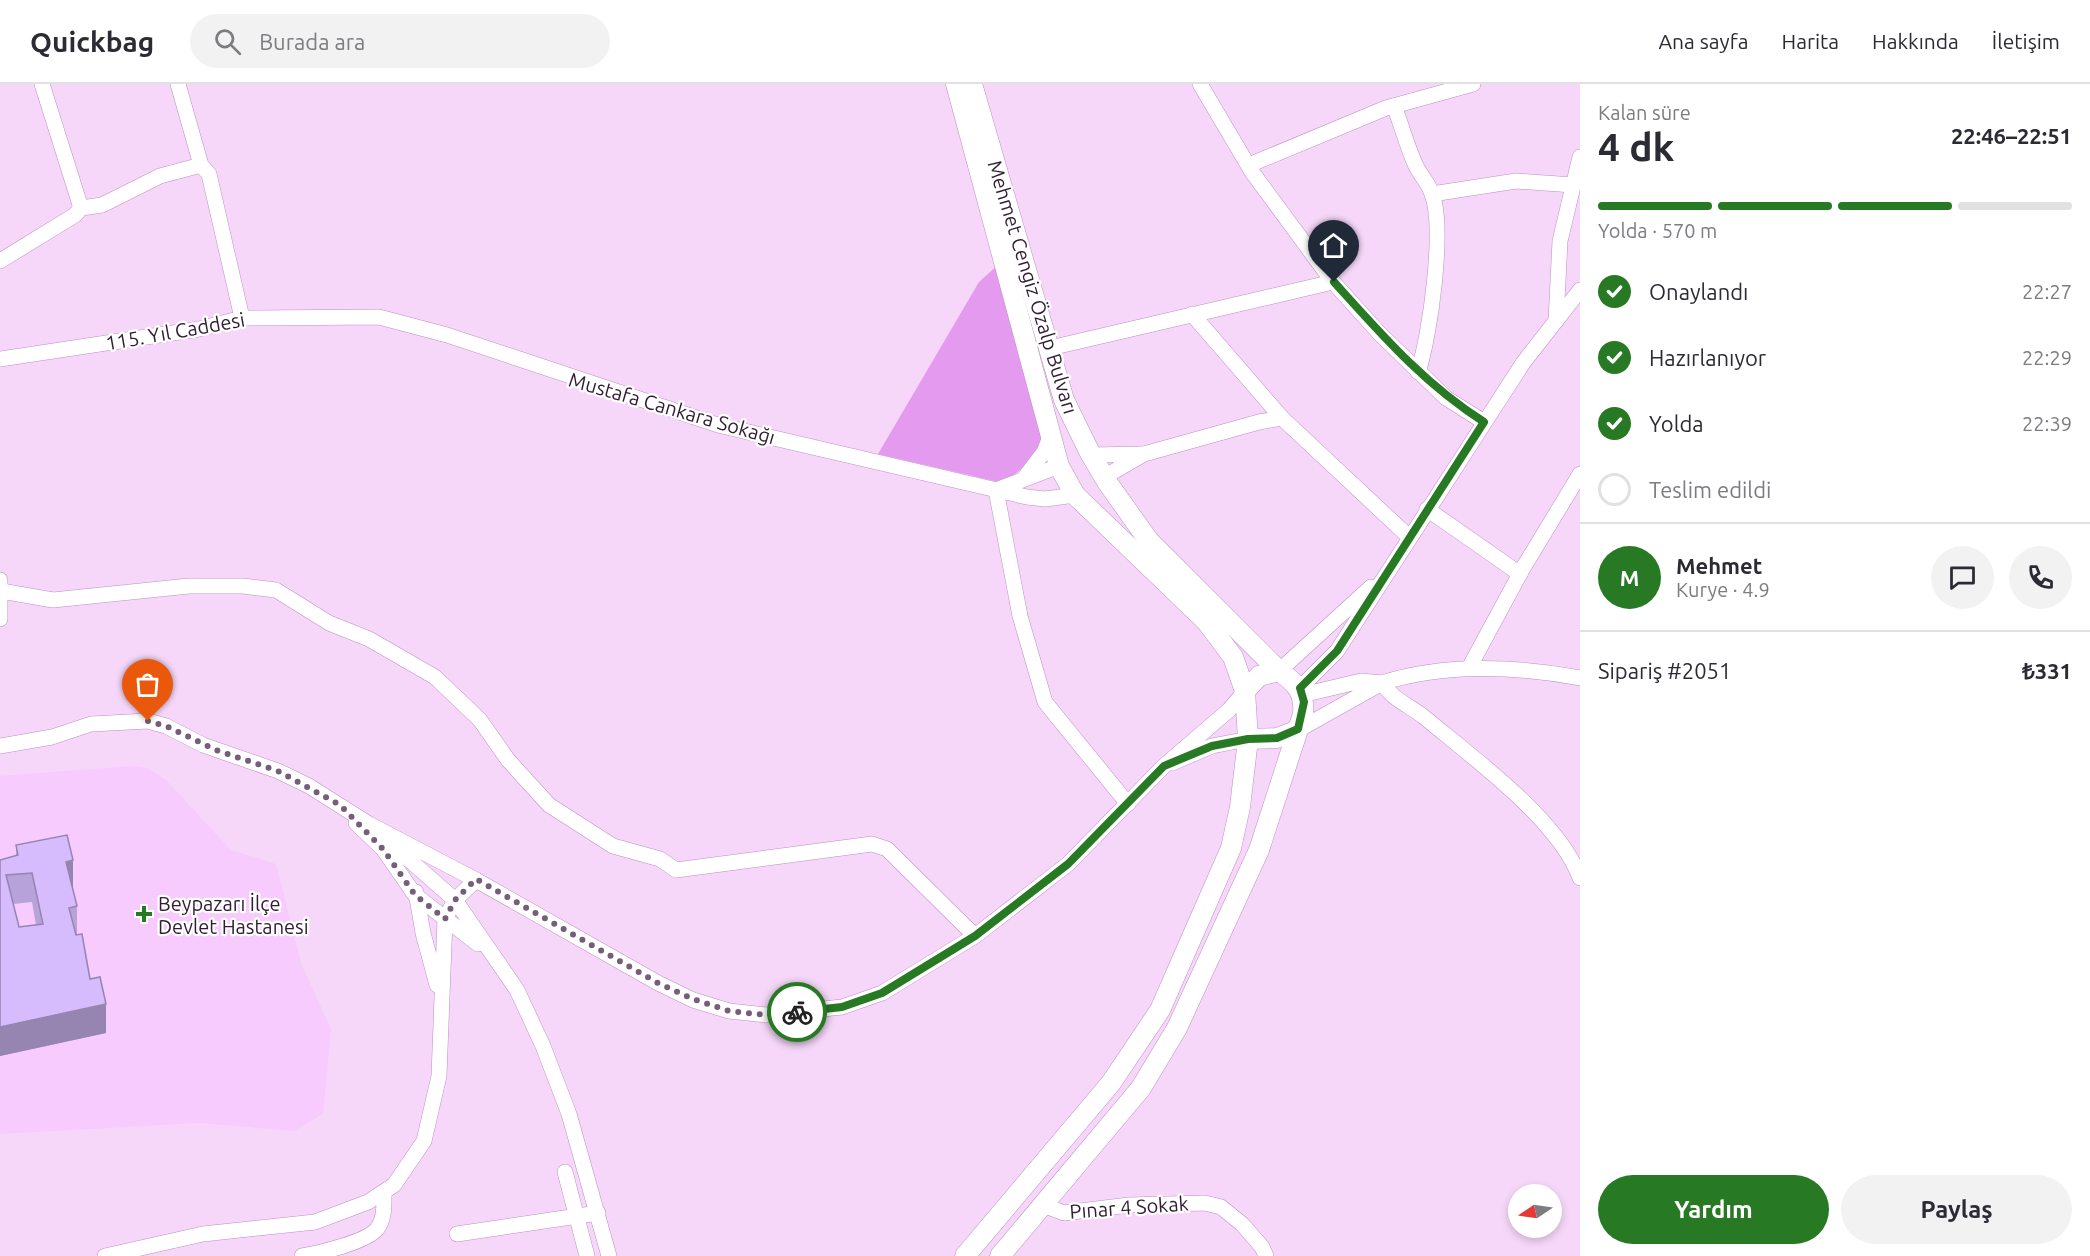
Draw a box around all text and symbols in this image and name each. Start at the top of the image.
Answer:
search box [190,14,610,68]
icon: search [211,25,244,58]
text: Quickbag [30,26,154,57]
text: Burada ara [259,29,365,54]
text: Ana sayfa [1658,29,1749,53]
text: Harita [1782,29,1839,53]
text: Hakkında [1872,29,1959,53]
text: İletişim [1992,29,2060,53]
text: Kalan süre [1598,101,1691,124]
text: 22:46–22:51 [1951,123,2072,148]
text: 4 dk [1598,125,1674,168]
street label: Mehmet Cengiz Özalp Bulvarı [983,158,1083,416]
text: Yolda · 570 m [1598,219,1717,242]
pin [1308,220,1359,282]
icon: home [1317,229,1350,262]
icon: check [1598,275,1631,308]
text: Onaylandı [1649,279,1748,304]
text: 22:27 [2022,280,2072,303]
street label: 115. Yıl Caddesi [104,307,246,355]
icon: check [1598,341,1631,374]
text: Hazırlanıyor [1649,345,1766,370]
text: 22:29 [2022,346,2072,369]
street label: Mustafa Cankara Sokağı [566,367,778,449]
icon: check [1598,407,1631,440]
text: Yolda [1649,411,1704,436]
text: 22:39 [2022,412,2072,435]
text: Teslim edildi [1649,477,1771,502]
button: chat [1931,546,1994,609]
button: phone [2009,546,2072,609]
text: Mehmet [1676,553,1762,578]
text: M [1620,565,1639,590]
text: Kurye · 4.9 [1676,578,1770,601]
text: Sipariş #2051 [1598,658,1731,683]
text: ₺331 [2022,658,2072,683]
pin [122,659,173,721]
icon: bag [131,668,164,701]
place label: Beypazarı İlçe Devlet Hastanesi [158,892,309,938]
marker: Beypazarı İlçe Devlet Hastanesi [135,905,153,923]
courier [767,982,827,1042]
icon: bike [781,996,814,1029]
button: Yardım [1598,1175,1829,1244]
button: Paylaş [1841,1175,2072,1244]
north arrow [1508,1184,1562,1238]
map controls [1508,1184,1562,1238]
street label: Pınar 4 Sokak [1069,1191,1189,1223]

